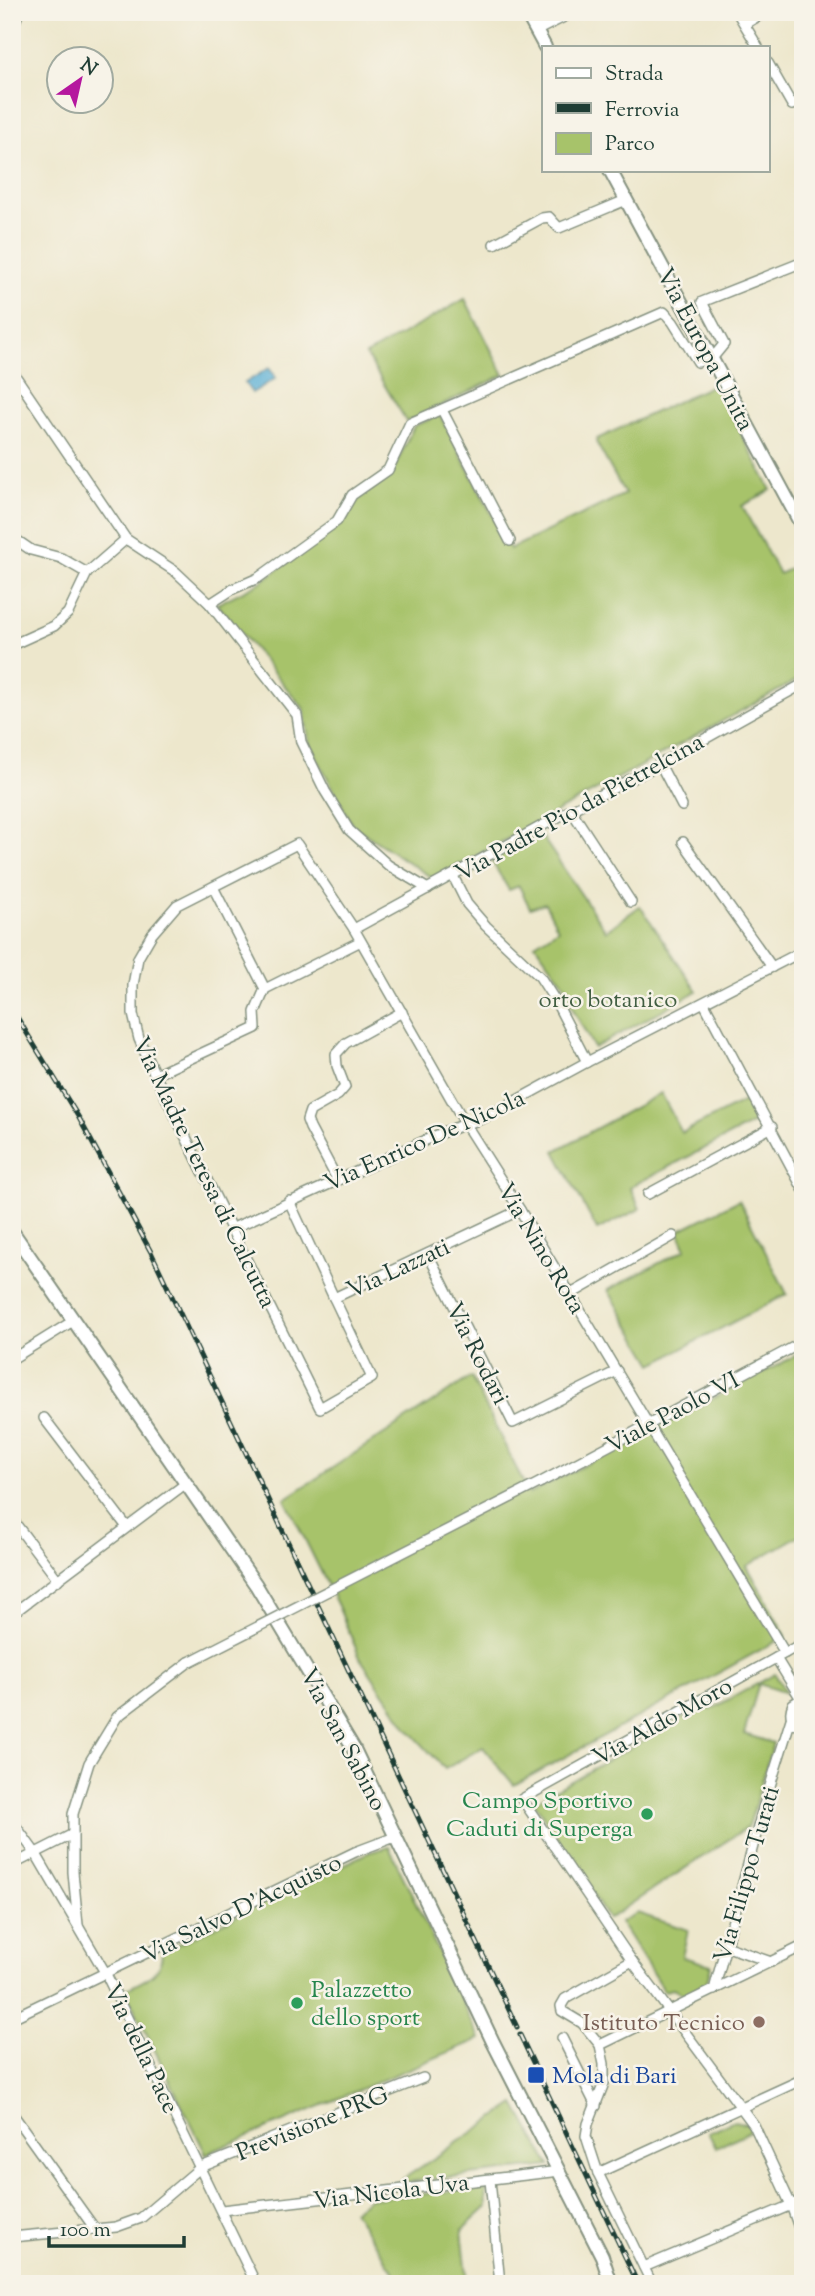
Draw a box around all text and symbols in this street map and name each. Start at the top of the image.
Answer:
north arrow [46,46,116,116]
legend [542,46,770,172]
text: N [74,53,102,83]
text: Strada [605,60,664,90]
text: Ferrovia [605,96,680,126]
text: Parco [605,130,655,160]
street label: Via Europa Unita [647,262,762,438]
street label: Via Padre Pio da Pietrelcina [449,726,711,891]
park label: orto botanico [539,984,677,1018]
street label: Via Madre Teresa di Calcutta [123,1031,284,1314]
street label: Via Enrico De Nicola [319,1082,531,1201]
street label: Via Nino Rota [488,1177,593,1321]
street label: Via Lazzati [342,1231,456,1309]
street label: Via Rodari [436,1297,517,1411]
street label: Viale Paolo VI [600,1364,746,1463]
street label: Via San Sabino [290,1662,394,1818]
street label: Via Aldo Moro [587,1670,739,1775]
street label: Via Filippo Turati [706,1782,789,1967]
place label: Campo Sportivo Caduti di Superga [446,1785,633,1847]
marker: Campo Sportivo Caduti di Superga [639,1806,655,1822]
street label: Via Salvo D'Acquisto [136,1846,348,1973]
place label: Palazzetto dello sport [311,1974,420,2036]
street label: Via della Pace [94,1978,186,2120]
marker: Palazzetto dello sport [289,1995,305,2011]
place label: Istituto Tecnico [583,2007,745,2041]
marker: Istituto Tecnico [751,2014,767,2030]
place label: Mola di Bari [552,2060,677,2094]
marker: Mola di Bari [526,2065,546,2085]
street label: Previsione PRG [231,2079,394,2171]
street label: Via Nicola Uva [311,2167,471,2219]
scale bar [49,2205,184,2249]
text: 100 m [60,2216,111,2246]

